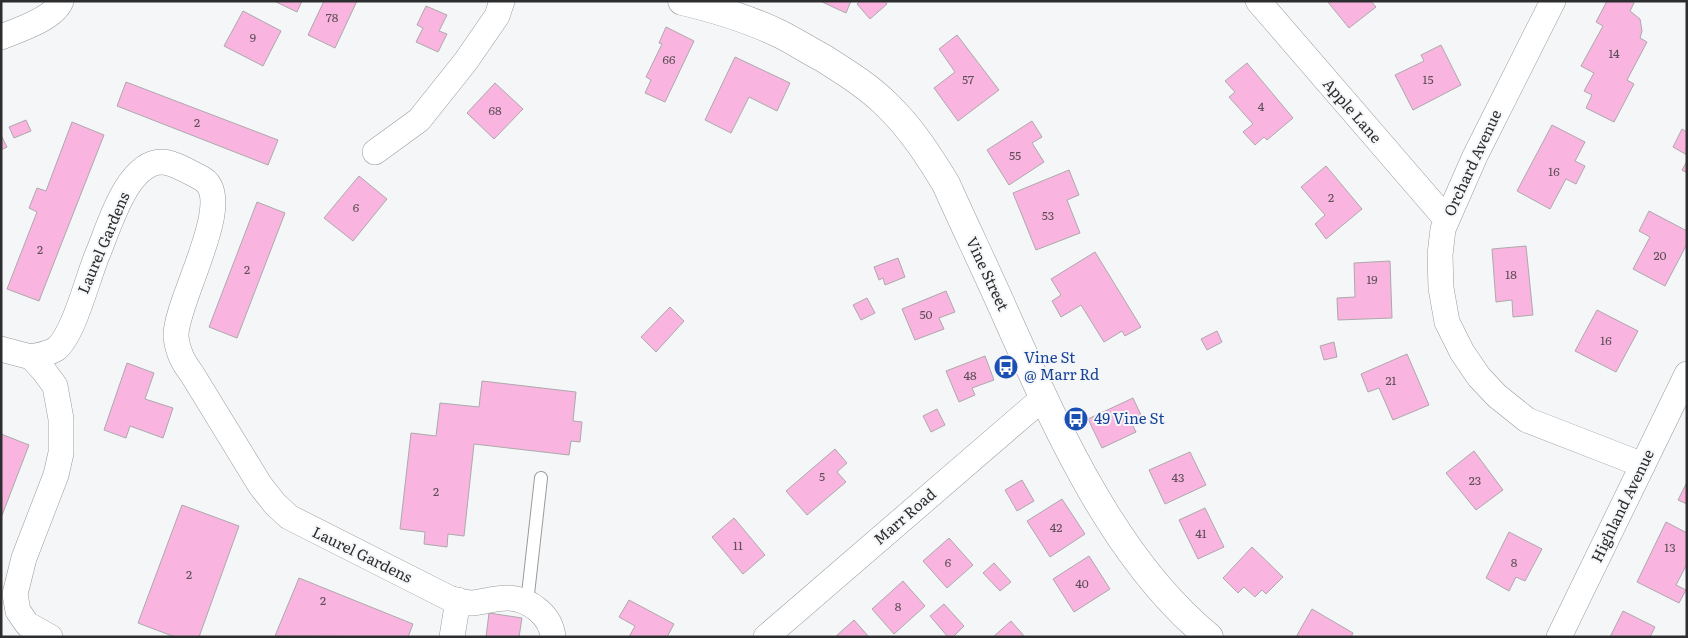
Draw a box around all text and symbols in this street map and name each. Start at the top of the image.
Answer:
house number: 78 [326,8,339,26]
house number: 9 [250,28,256,46]
house number: 14 [1608,44,1620,62]
house number: 66 [663,50,676,68]
house number: 57 [962,70,974,88]
house number: 15 [1423,70,1433,88]
street label: Apple Lane [1318,72,1388,148]
house number: 4 [1258,97,1265,115]
house number: 68 [488,101,502,119]
street label: Orchard Avenue [1437,105,1507,220]
house number: 2 [194,113,200,131]
house number: 55 [1009,146,1021,164]
house number: 16 [1548,162,1560,180]
street label: Laurel Gardens [71,188,135,297]
house number: 2 [1328,188,1334,206]
house number: 6 [353,198,360,216]
house number: 53 [1042,206,1054,224]
street label: Vine Street [961,233,1016,314]
house number: 2 [37,240,43,258]
house number: 20 [1653,246,1667,264]
house number: 2 [244,260,250,278]
house number: 18 [1505,265,1517,283]
house number: 19 [1366,270,1378,288]
house number: 50 [919,305,933,323]
house number: 16 [1600,331,1612,349]
place label: Vine St @ Marr Rd [1024,345,1099,385]
bus stop icon: Vine St @ Marr Rd [993,354,1019,380]
house number: 48 [963,366,977,384]
house number: 21 [1386,371,1397,389]
bus stop icon: 49 Vine St [1063,406,1089,432]
place label: 49 Vine St [1094,406,1164,429]
street label: Highland Avenue [1584,445,1659,566]
house number: 5 [819,467,825,485]
house number: 43 [1171,468,1185,486]
house number: 23 [1469,471,1481,489]
house number: 2 [433,482,439,500]
street label: Marr Road [868,482,940,550]
house number: 42 [1050,518,1062,536]
street label: Laurel Gardens [309,519,417,588]
house number: 41 [1195,524,1207,542]
house number: 11 [733,536,743,554]
house number: 13 [1664,538,1676,556]
house number: 6 [945,553,952,571]
house number: 8 [1511,553,1518,571]
house number: 2 [186,565,192,583]
house number: 40 [1075,574,1089,592]
house number: 2 [320,591,326,609]
house number: 8 [895,597,902,615]

